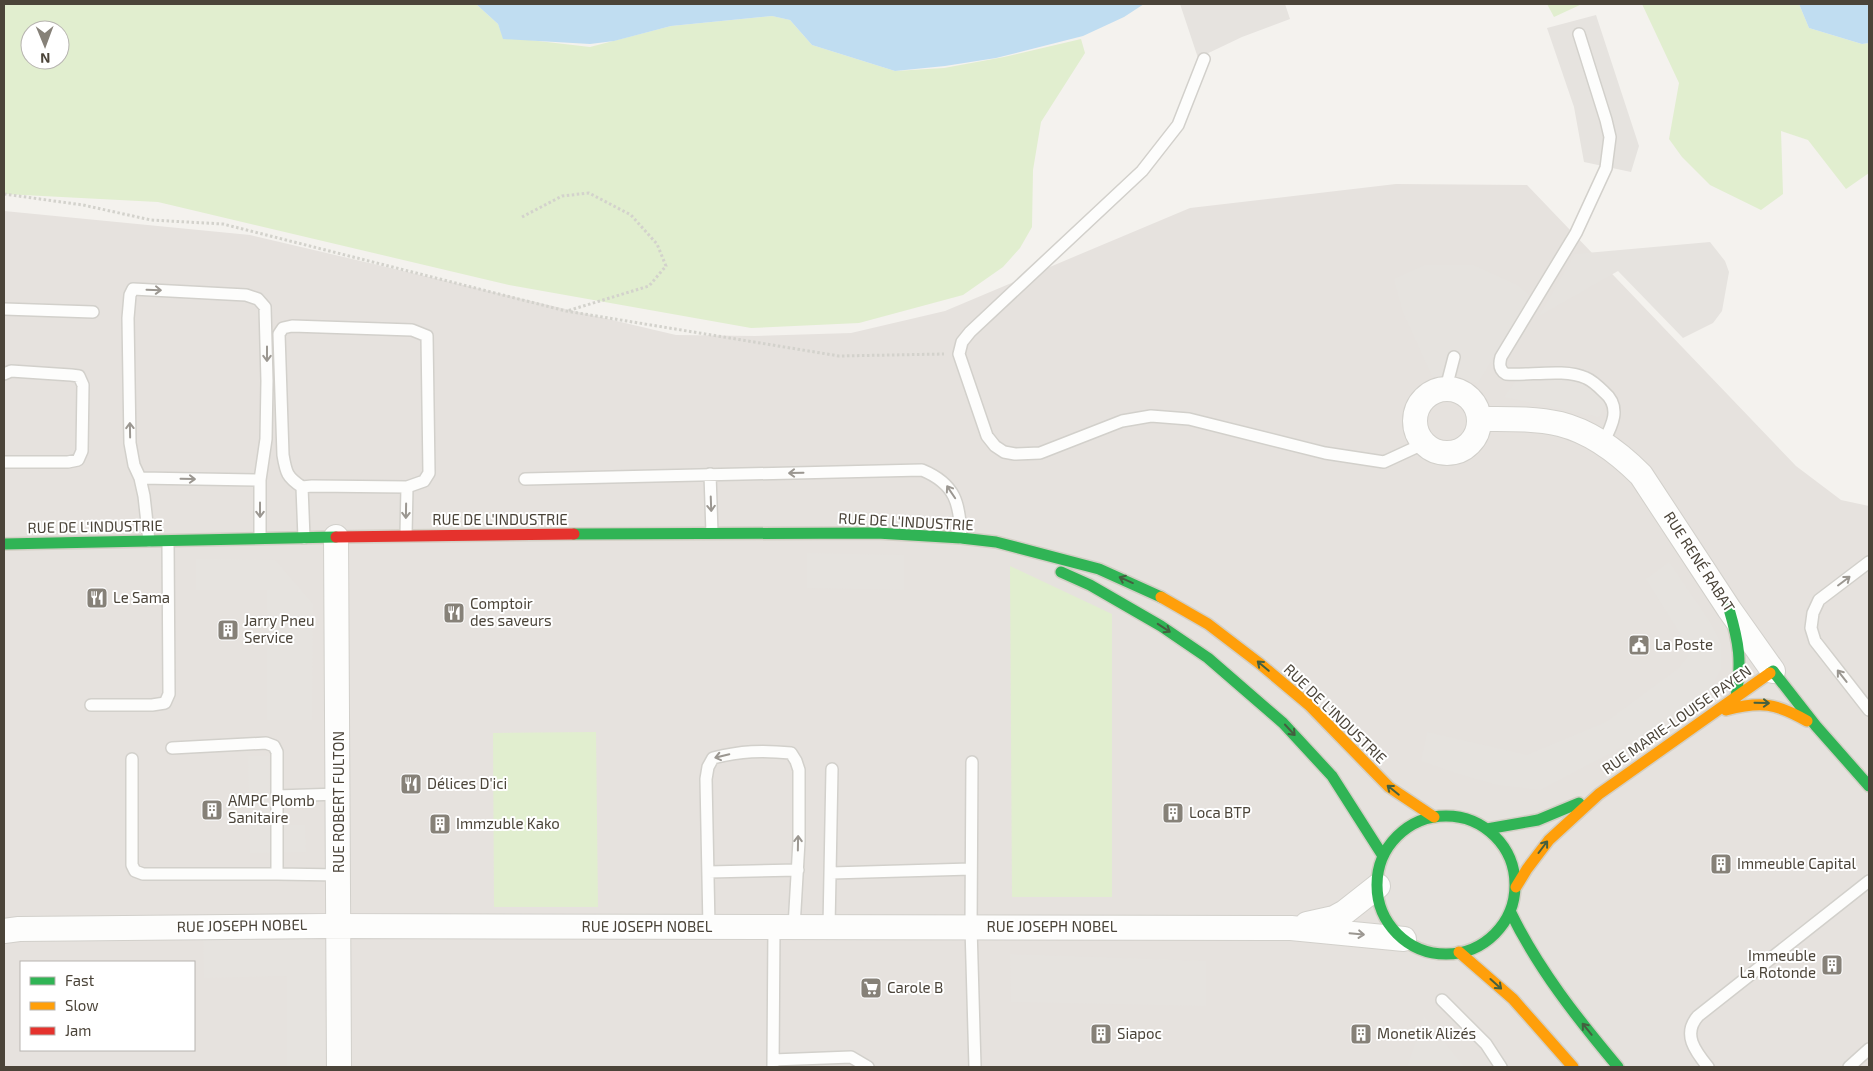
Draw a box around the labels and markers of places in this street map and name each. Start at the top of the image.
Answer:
restaurant icon: Le Sama [85,586,109,610]
place label: Le Sama [113,588,170,606]
place label: Comptoir des saveurs [470,594,552,629]
restaurant icon: Comptoir des saveurs [442,601,466,625]
place label: Jarry Pneu Service [244,611,315,646]
building icon: Jarry Pneu Service [216,618,240,642]
public building icon: La Poste [1627,633,1651,657]
place label: La Poste [1655,635,1713,653]
restaurant icon: Délices D'ici [399,772,423,796]
place label: Délices D'ici [427,774,507,792]
place label: AMPC Plomb Sanitaire [228,791,315,826]
building icon: AMPC Plomb Sanitaire [200,798,224,822]
building icon: Loca BTP [1161,801,1185,825]
place label: Loca BTP [1189,803,1251,821]
building icon: Immzuble Kako [428,812,452,836]
place label: Immzuble Kako [456,814,560,832]
building icon: Immeuble Capital [1709,852,1733,876]
place label: Immeuble Capital [1737,854,1856,872]
place label: Immeuble La Rotonde [1739,946,1816,981]
building icon: Immeuble La Rotonde [1820,953,1844,977]
supermarket icon: Carole B [859,976,883,1000]
place label: Carole B [887,978,943,996]
building icon: Siapoc [1089,1022,1113,1046]
building icon: Monetik Alizés [1349,1022,1373,1046]
place label: Siapoc [1117,1024,1162,1042]
place label: Monetik Alizés [1377,1024,1476,1042]

